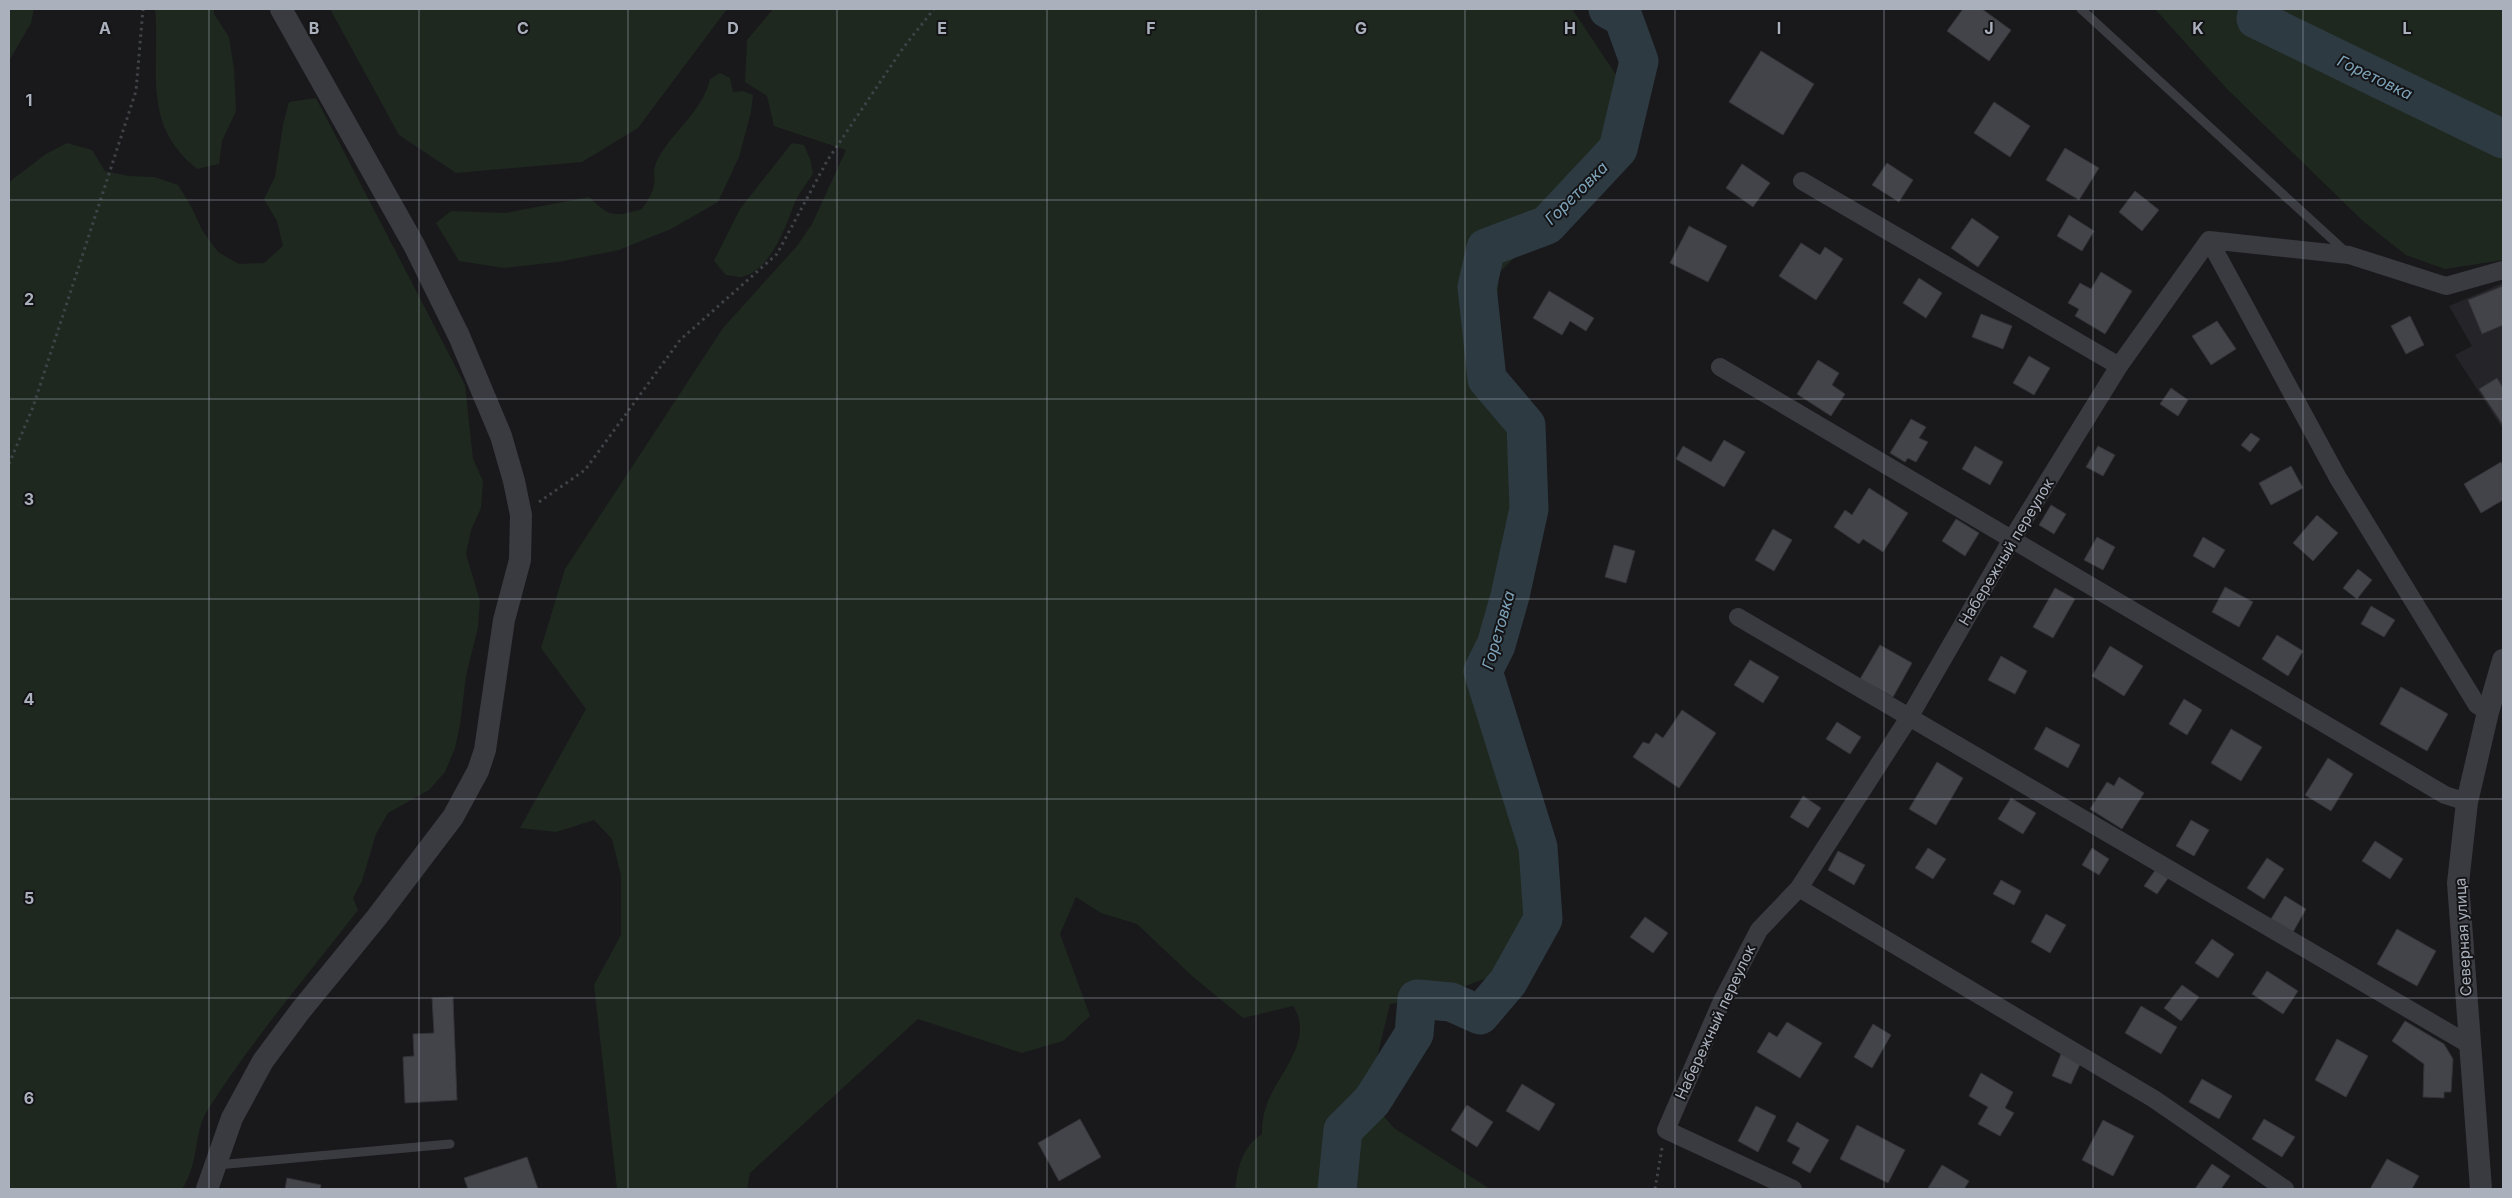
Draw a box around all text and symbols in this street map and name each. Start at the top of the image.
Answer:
text: A [99,18,111,38]
text: B [309,18,319,38]
text: C [517,18,529,38]
text: D [727,18,739,38]
text: E [937,18,947,38]
text: F [1146,18,1156,38]
text: G [1355,18,1367,38]
text: H [1564,18,1576,38]
text: I [1777,18,1781,38]
text: J [1984,18,1994,38]
text: K [2192,18,2204,38]
text: L [2402,18,2412,38]
water label: Горетовка [2334,50,2416,104]
text: 1 [26,90,32,110]
water label: Горетовка [1540,157,1612,229]
text: 2 [24,289,34,309]
street label: Набережный переулок [1954,475,2058,629]
text: 3 [24,489,34,509]
water label: Горетовка [1477,588,1519,672]
text: 4 [24,689,35,709]
street label: Северная улица [2450,877,2476,997]
text: 5 [24,888,34,908]
street label: Набережный переулок [1671,942,1759,1102]
text: 6 [24,1088,34,1108]

